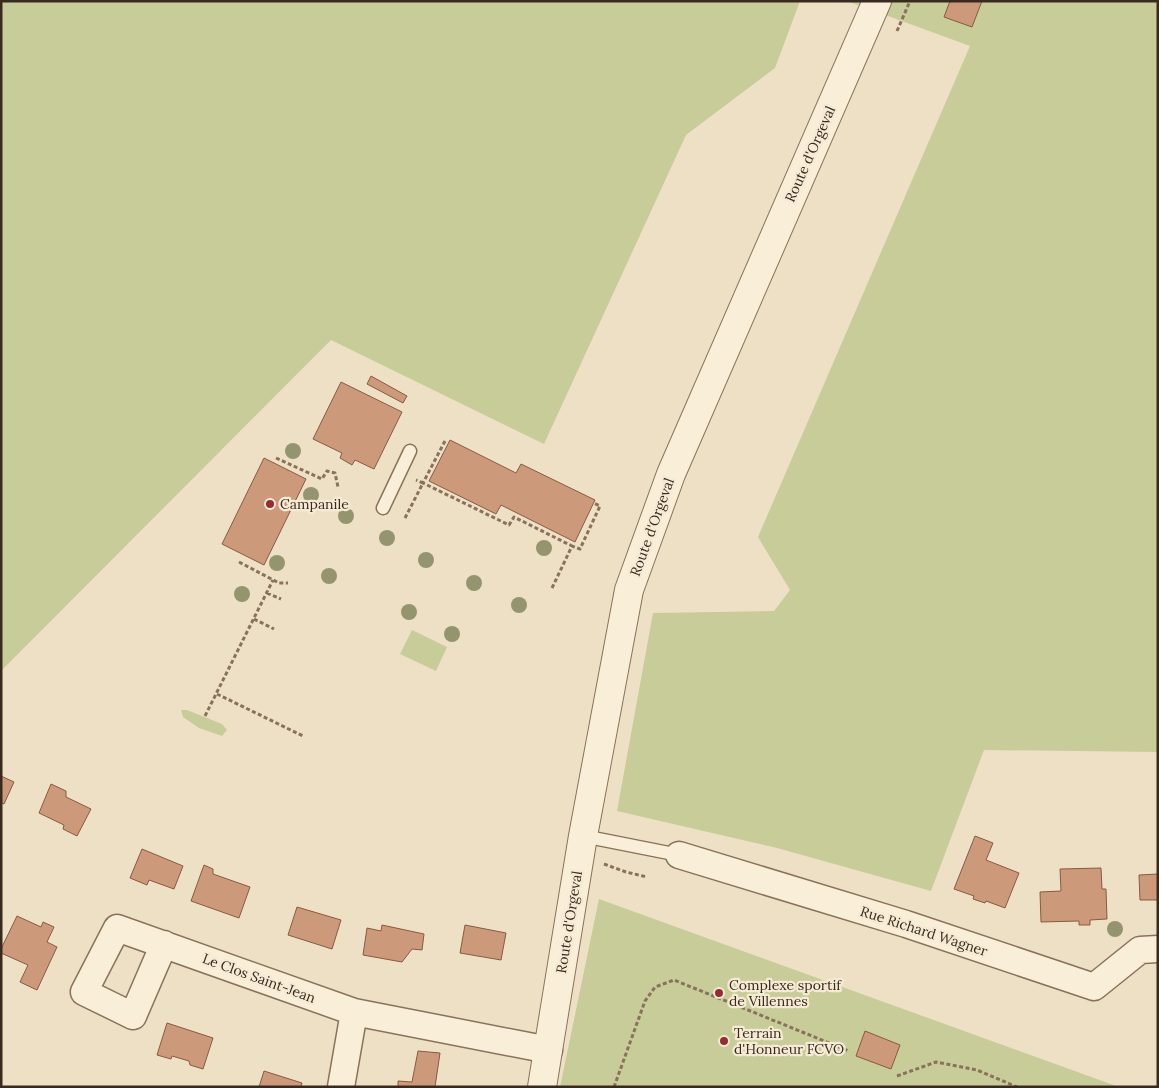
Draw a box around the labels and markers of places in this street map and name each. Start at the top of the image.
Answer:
place label: Campanile [280,495,349,513]
marker: Campanile [264,498,276,510]
place label: Complexe sportif de Villennes [729,976,842,1010]
marker: Complexe sportif de Villennes [713,987,725,999]
place label: Terrain d'Honneur FCVO [734,1024,844,1058]
marker: Terrain d'Honneur FCVO [718,1035,730,1047]

